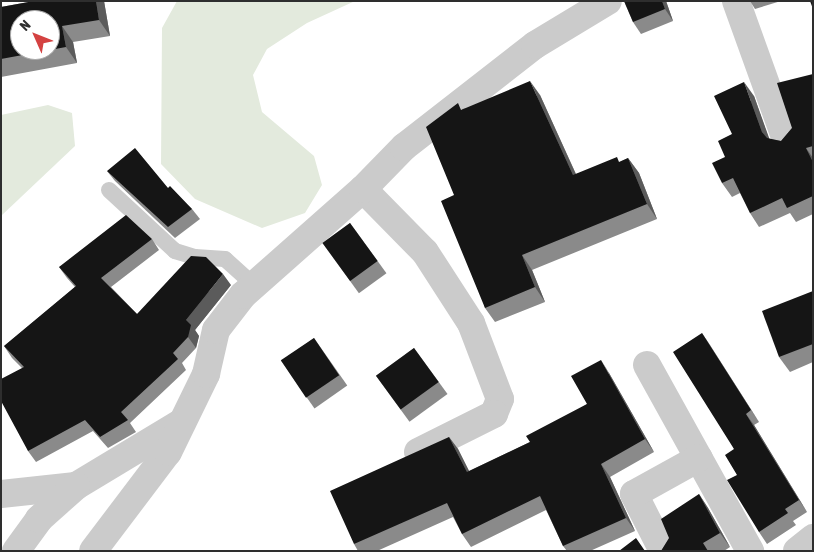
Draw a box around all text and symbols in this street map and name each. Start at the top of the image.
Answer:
north arrow [10,10,60,60]
text: N [16,17,34,34]

